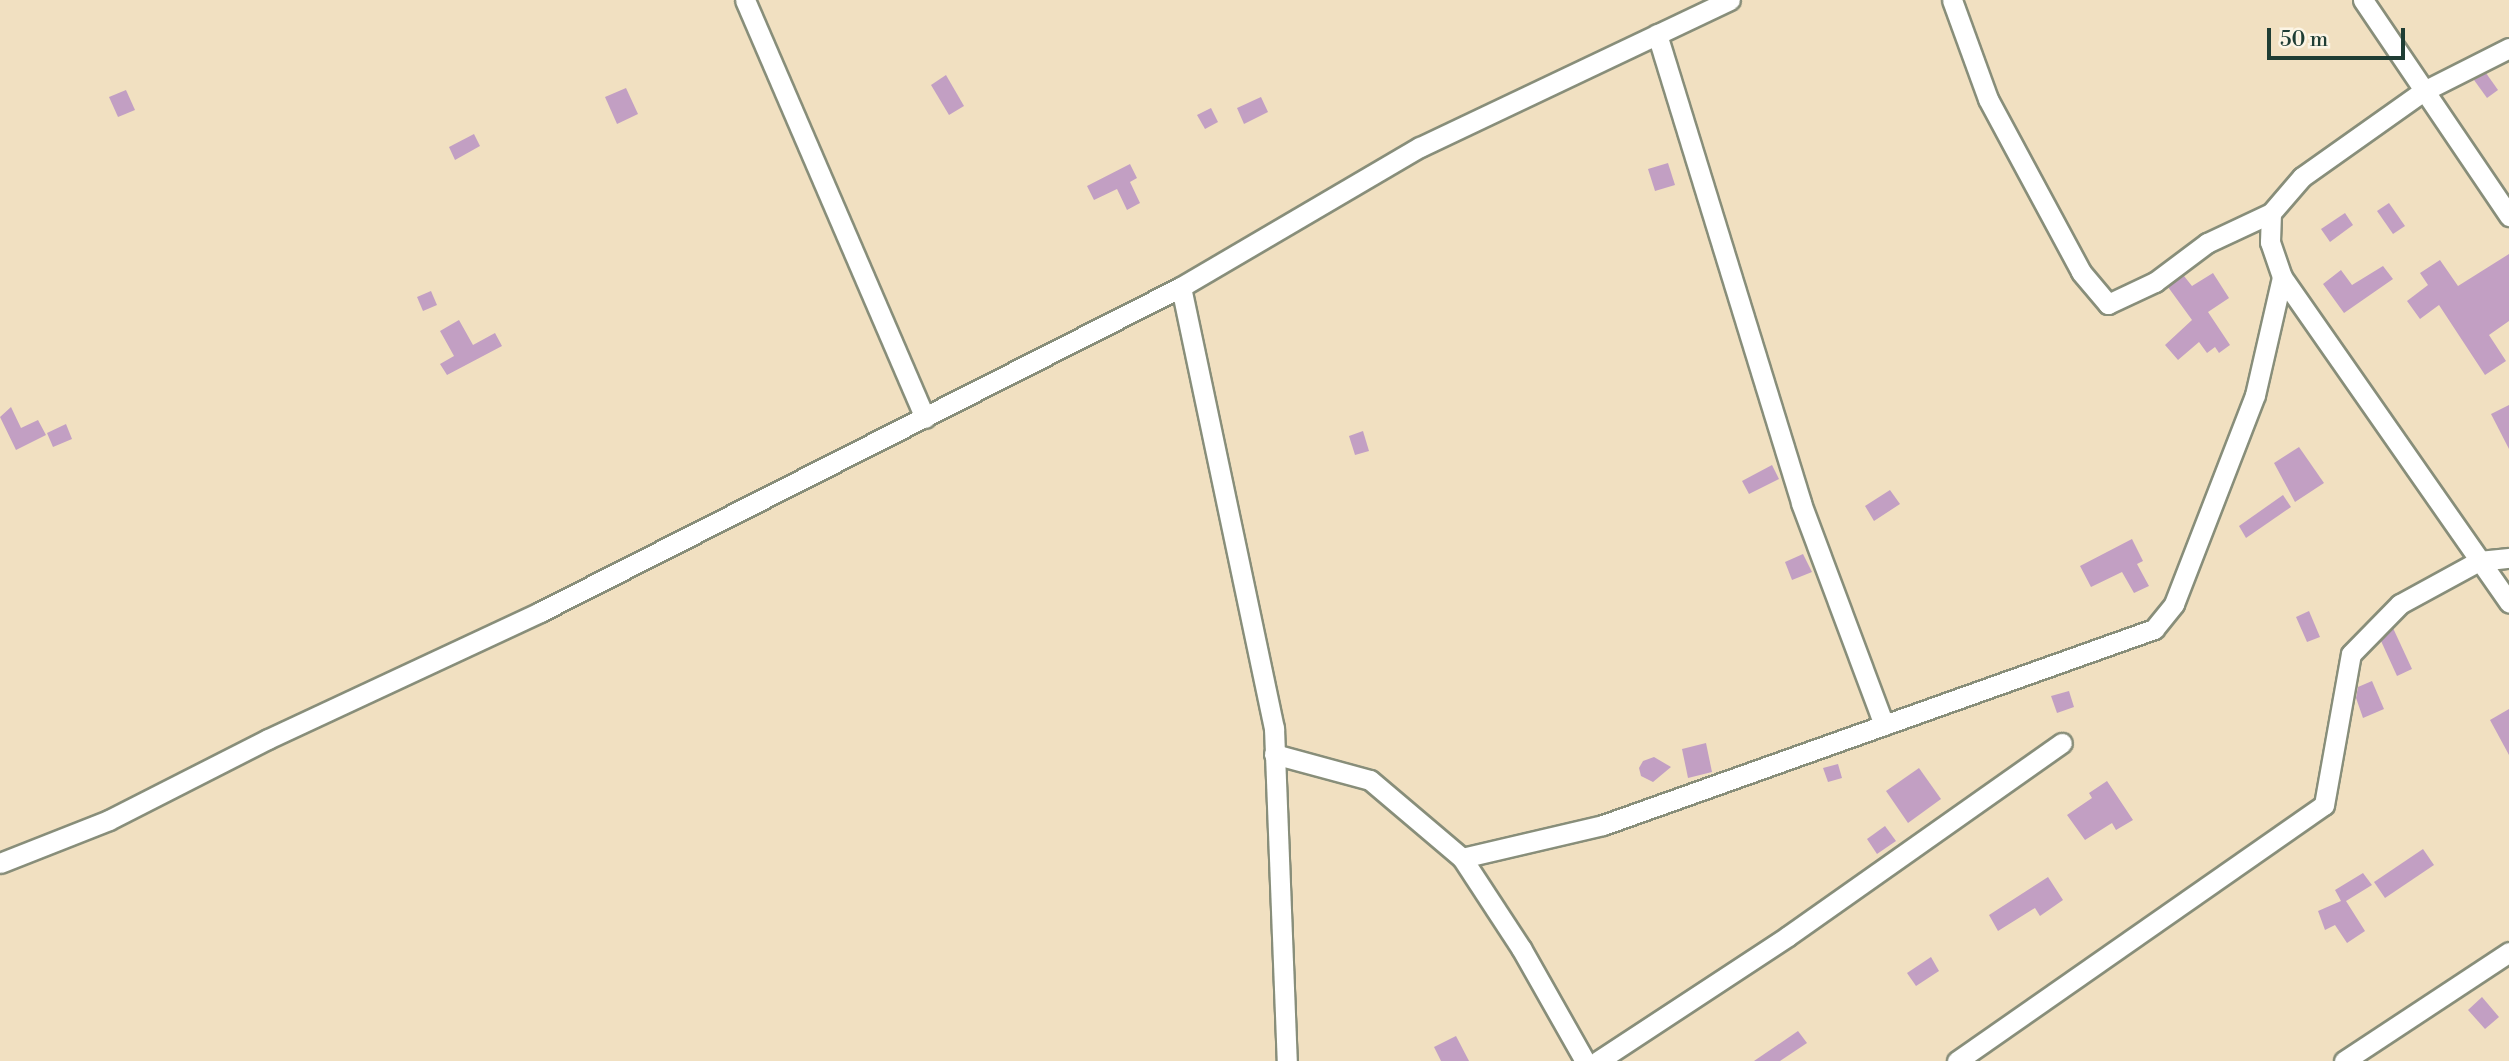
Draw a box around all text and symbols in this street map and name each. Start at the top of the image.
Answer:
scale bar [2271,14,2409,58]
text: 50 m [2280,27,2328,53]

